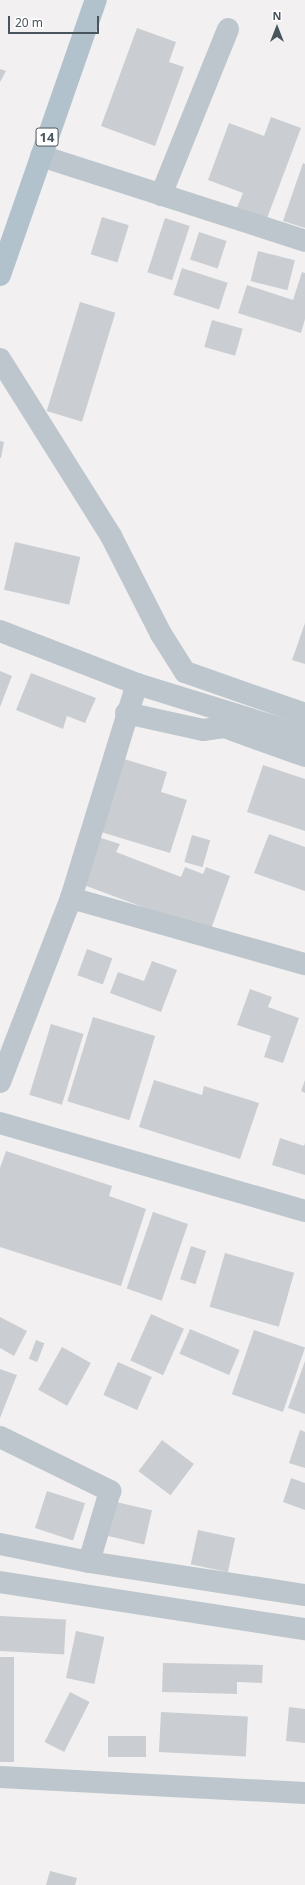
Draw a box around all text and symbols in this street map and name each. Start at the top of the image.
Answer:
scale bar [10,8,101,34]
north arrow [257,8,297,48]
text: N [273,8,281,23]
text: 20 m [15,14,43,31]
road number: 14 [35,126,59,148]

